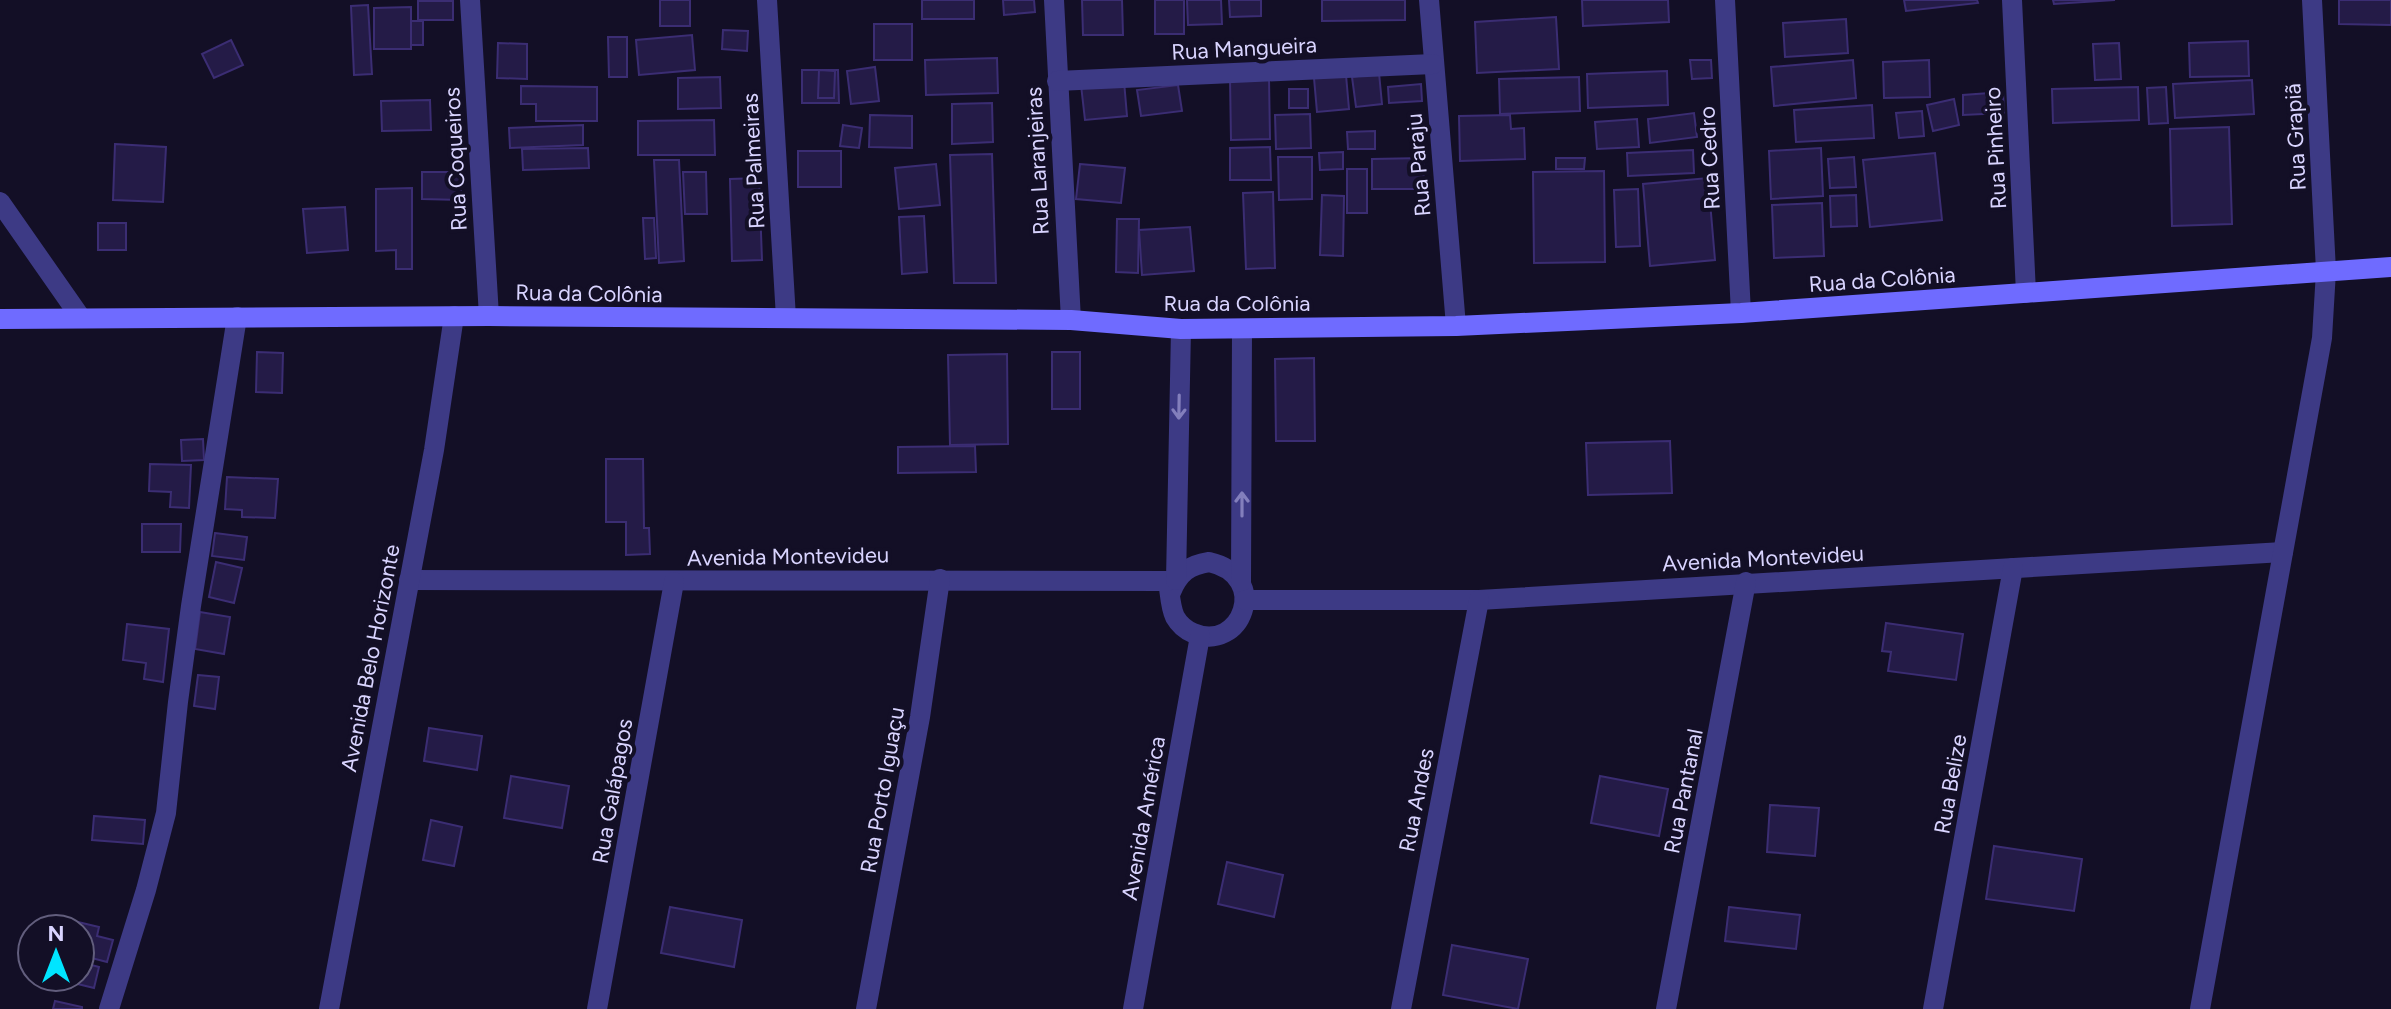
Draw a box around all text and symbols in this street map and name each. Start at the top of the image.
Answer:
street label: Rua Mangueira [1171,31,1318,66]
street label: Rua Grapiã [2279,83,2312,191]
street label: Rua Coqueiros [438,86,473,232]
street label: Rua Laranjeiras [1020,86,1055,236]
street label: Rua Pinheiro [1979,86,2012,210]
street label: Rua Palmeiras [736,92,771,230]
street label: Rua Cedro [1693,106,1726,210]
street label: Rua Paraju [1401,112,1436,218]
street label: Rua da Colônia [1808,261,1956,298]
street label: Rua da Colônia [515,279,663,308]
street label: Rua da Colônia [1163,290,1311,317]
one-way arrow [1171,393,1187,420]
one-way arrow [1234,491,1249,518]
street label: Avenida Montevideu [1661,540,1865,577]
street label: Avenida Montevideu [687,541,889,572]
street label: Avenida Belo Horizonte [335,542,406,774]
street label: Rua Porto Iguaçu [855,705,910,875]
street label: Rua Galápagos [586,716,639,866]
street label: Rua Pantanal [1658,726,1709,856]
street label: Rua Belize [1928,732,1973,836]
street label: Avenida América [1116,734,1171,902]
street label: Rua Andes [1393,746,1440,854]
north arrow [16,913,96,993]
text: N [47,920,65,947]

